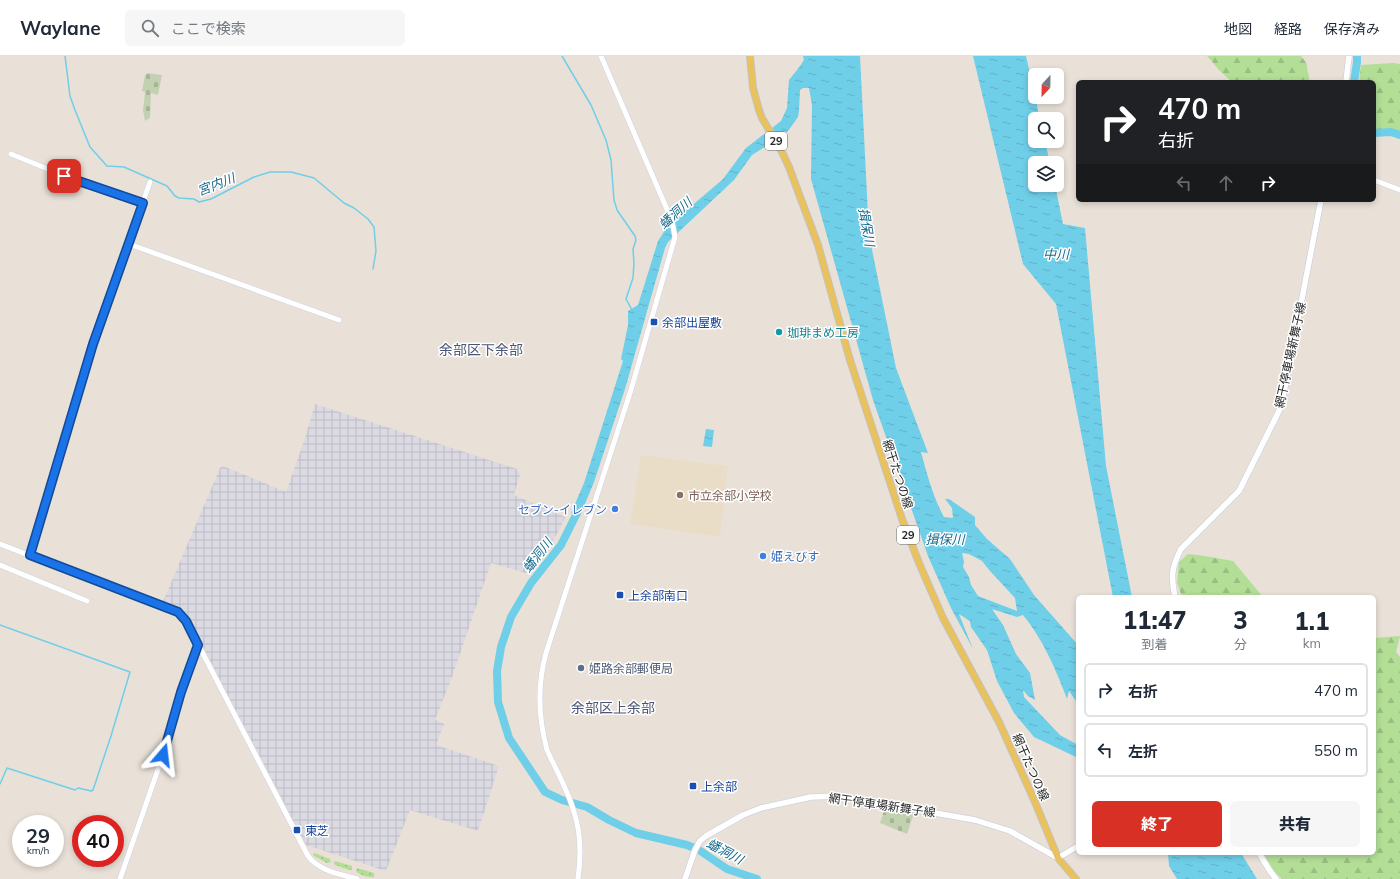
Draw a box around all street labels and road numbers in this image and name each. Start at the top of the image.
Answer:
road number: 29 [765,132,787,150]
street label: 網干停車場新舞子線 [1271,301,1309,409]
street label: 網干たつの線 [880,437,916,511]
road number: 29 [897,526,919,544]
street label: 網干たつの線 [1010,731,1052,803]
street label: 網干停車場新舞子線 [827,790,937,820]

